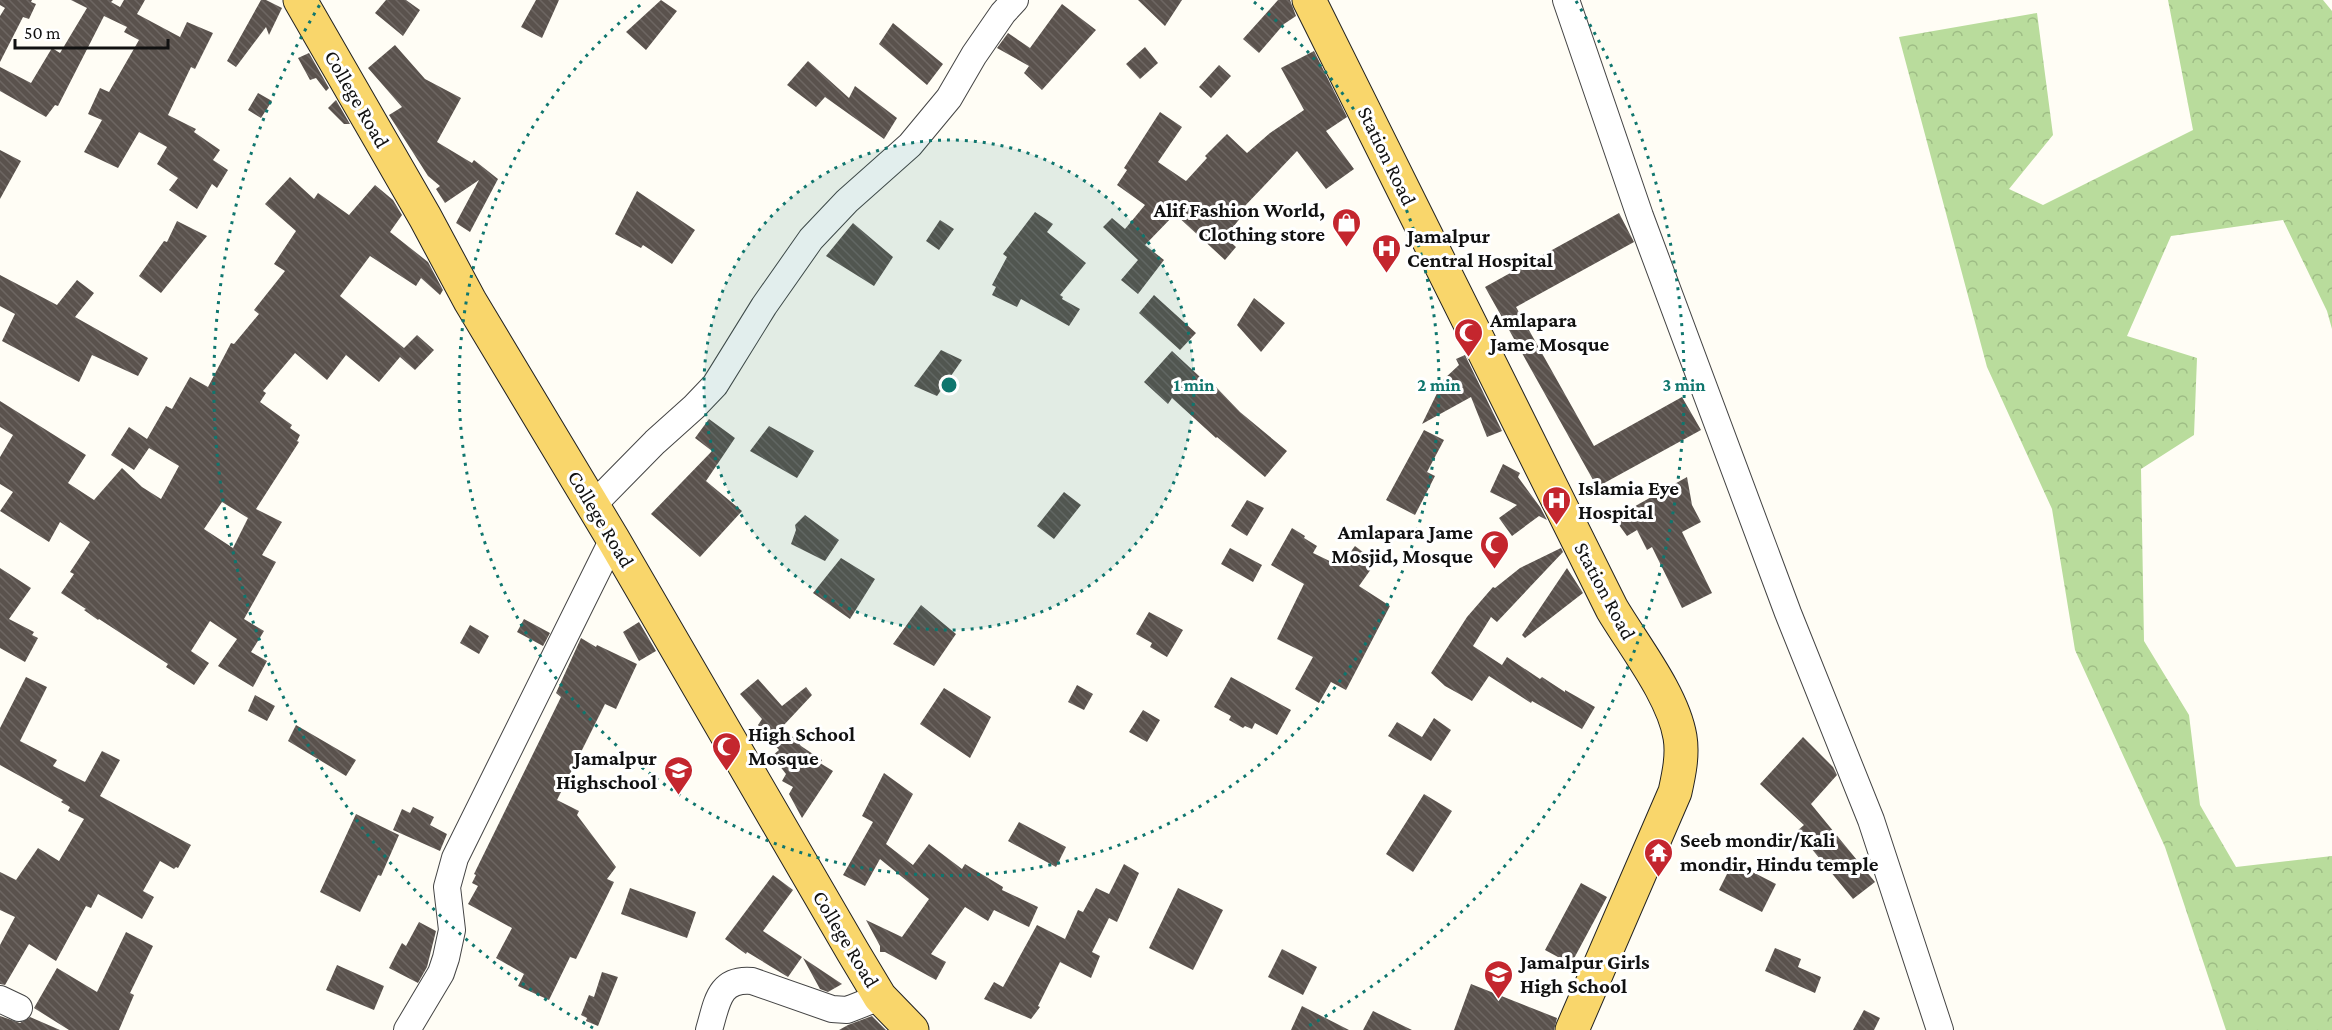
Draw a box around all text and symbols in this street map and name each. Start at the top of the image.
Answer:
scale bar [15,12,168,50]
text: 50 m [24,23,61,43]
street label: College Road [319,46,395,152]
street label: Station Road [1353,103,1421,209]
place label: Alif Fashion World, Clothing store [1153,198,1325,246]
shop icon: Alif Fashion World, Clothing store [1330,206,1362,248]
place label: Jamalpur Central Hospital [1405,224,1553,272]
hospital icon: Jamalpur Central Hospital [1370,232,1402,274]
place label: Amlapara Jame Mosque [1488,308,1610,356]
mosque icon: Amlapara Jame Mosque [1453,316,1485,358]
centre of rings [939,375,959,395]
text: 1 min [1174,375,1215,395]
text: 2 min [1417,375,1461,395]
text: 3 min [1662,375,1706,395]
street label: College Road [563,466,639,572]
place label: Islamia Eye Hospital [1578,476,1679,524]
hospital icon: Islamia Eye Hospital [1541,484,1573,526]
place label: Amlapara Jame Mosjid, Mosque [1331,520,1473,568]
mosque icon: Amlapara Jame Mosjid, Mosque [1478,528,1510,570]
street label: Station Road [1569,538,1641,644]
place label: High School Mosque [748,722,855,770]
mosque icon: High School Mosque [711,730,743,772]
place label: Jamalpur Highschool [556,746,658,794]
school or university icon: Jamalpur Highschool [662,754,694,796]
place label: Seeb mondir/Kali mondir, Hindu temple [1680,828,1879,876]
temple icon: Seeb mondir/Kali mondir, Hindu temple [1643,836,1675,878]
street label: College Road [808,886,884,992]
place label: Jamalpur Girls High School [1518,950,1650,998]
school or university icon: Jamalpur Girls High School [1483,958,1515,1000]

